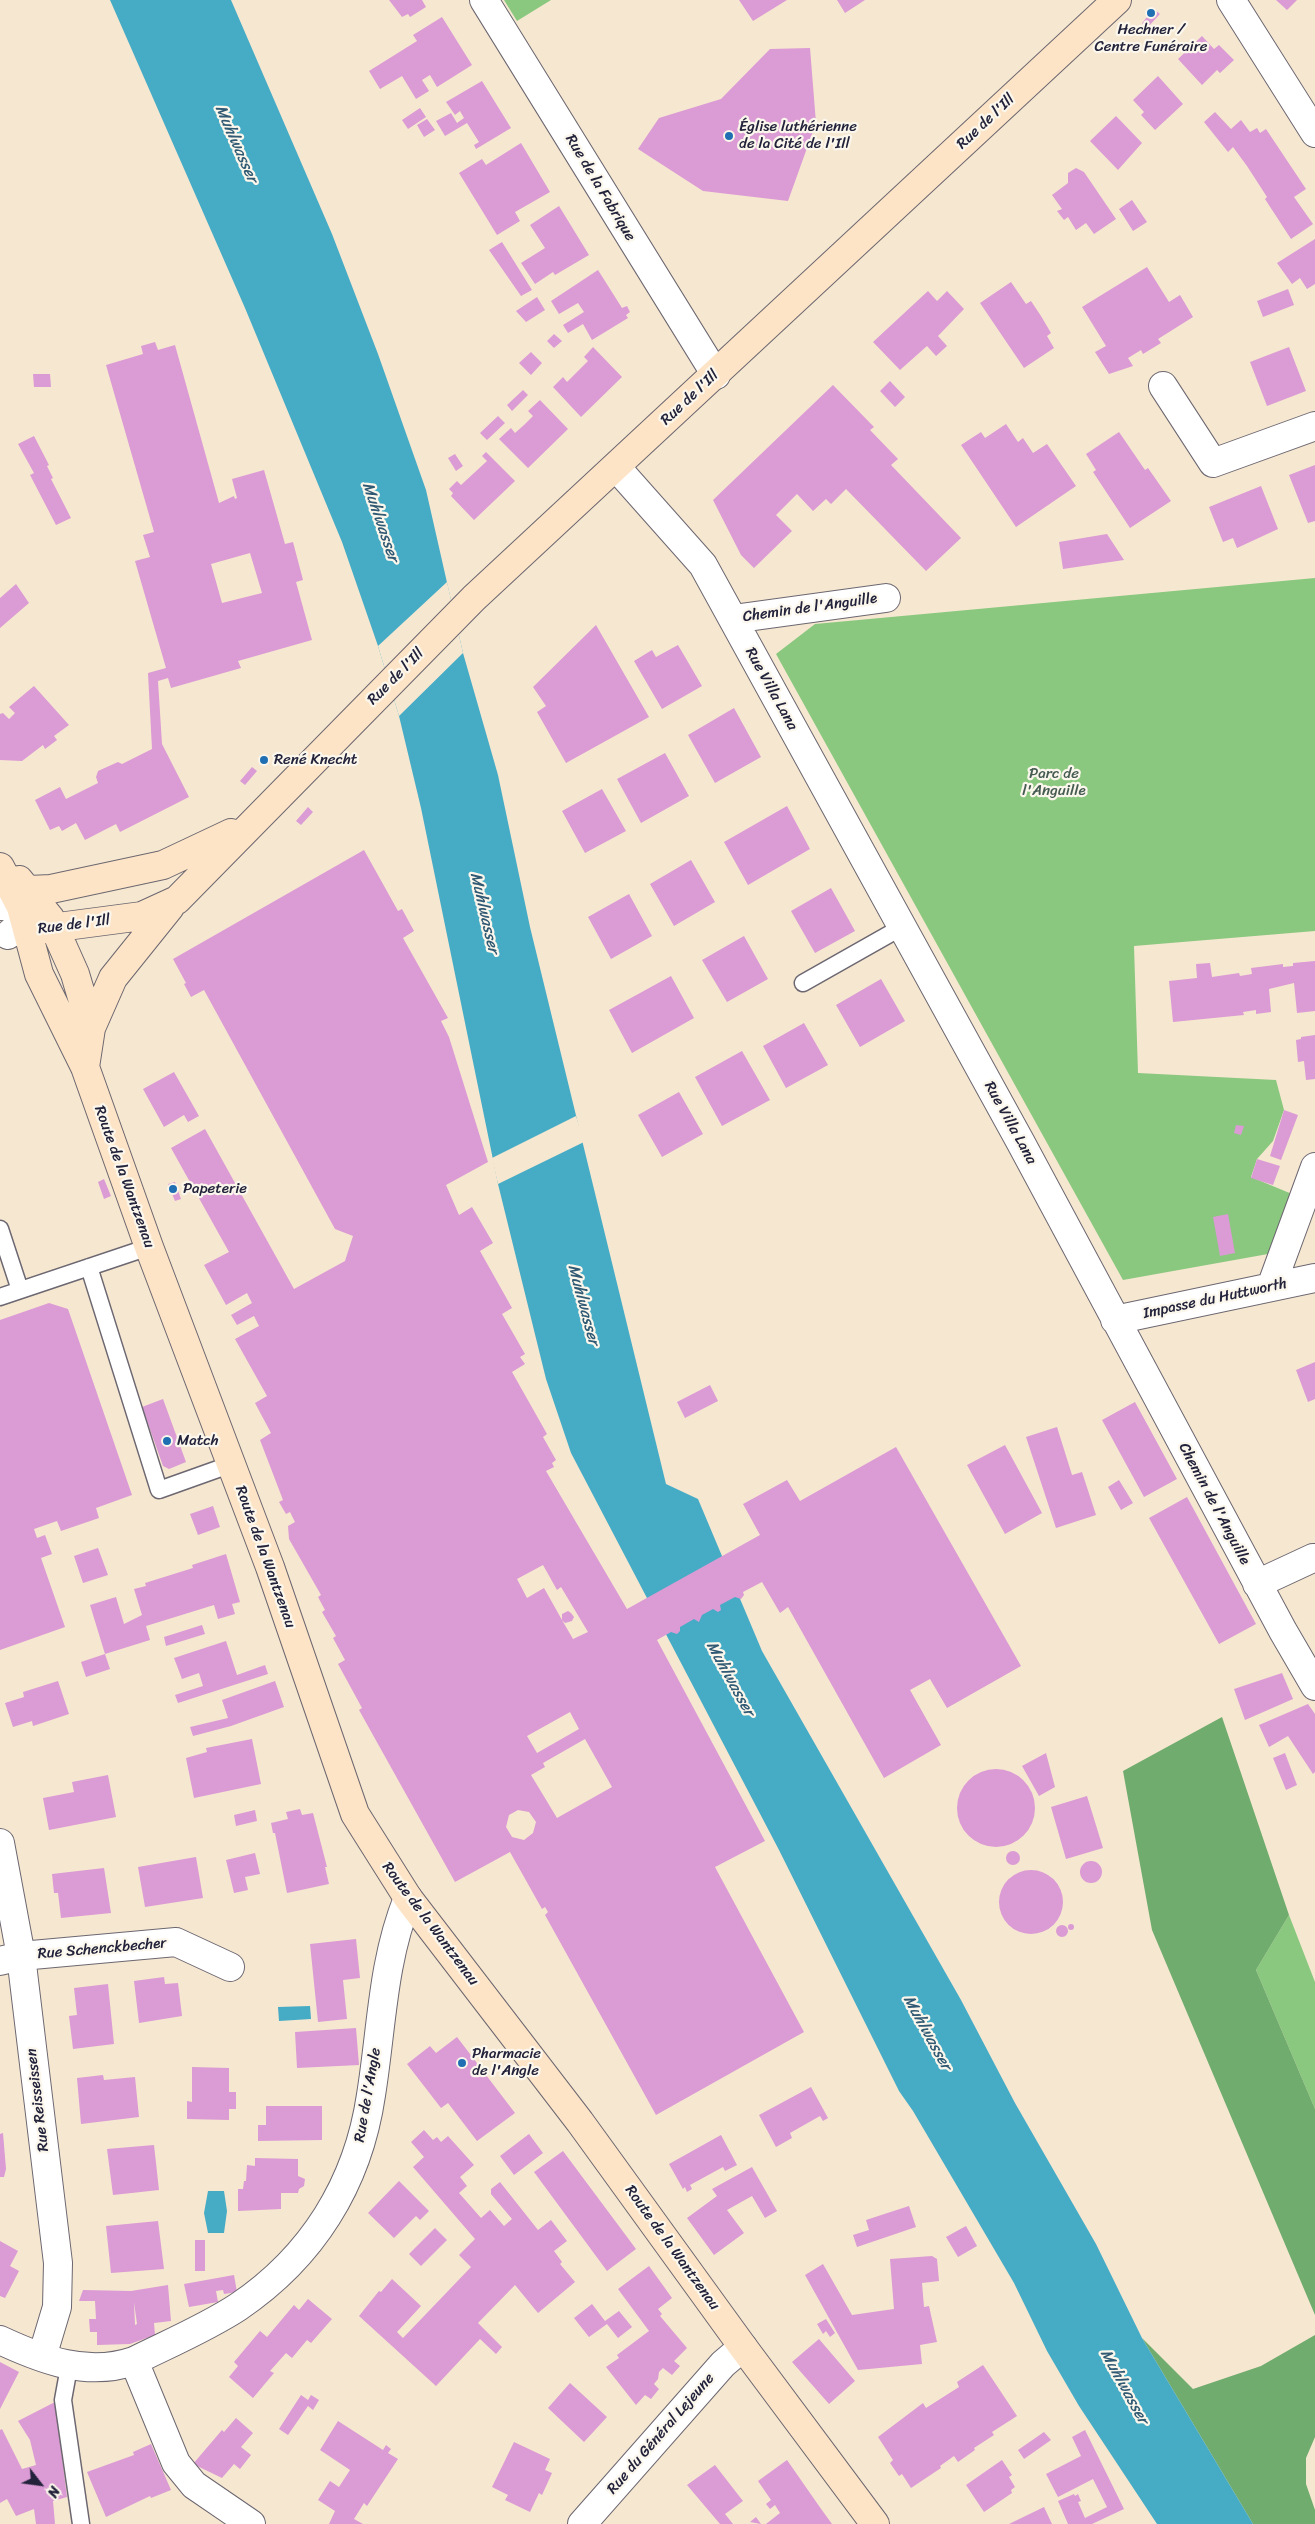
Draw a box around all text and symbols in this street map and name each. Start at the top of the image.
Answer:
marker: Hechner / Centre Funéraire [1145,7,1157,19]
place label: Hechner / Centre Funéraire [1094,21,1208,56]
street label: Rue de l'Ill [953,91,1019,153]
water label: Muhlwasser [210,102,262,186]
place label: Église luthérienne de la Cité de l'Ill [739,118,857,153]
marker: Église luthérienne de la Cité de l'Ill [723,130,735,142]
street label: Rue de la Fabrique [561,131,639,245]
street label: Rue de l'Ill [657,367,723,429]
water label: Muhlwasser [357,480,403,564]
street label: Chemin de l'Anguille [742,590,878,626]
street label: Rue Villa Lana [741,644,801,734]
street label: Rue de l'Ill [364,645,428,709]
place label: René Knecht [274,751,357,769]
marker: René Knecht [258,754,270,766]
park label: Parc de l'Anguille [1022,765,1086,800]
water label: Muhlwasser [465,871,503,955]
street label: Rue de l'Ill [37,912,111,938]
street label: Rue Villa Lana [980,1078,1040,1168]
street label: Route de la Wantzenau [90,1103,158,1251]
place label: Papeterie [183,1180,247,1198]
marker: Papeterie [167,1183,179,1195]
water label: Muhlwasser [563,1263,603,1347]
street label: Impasse du Huttworth [1141,1275,1289,1323]
place label: Match [177,1432,219,1450]
marker: Match [161,1435,173,1447]
street label: Chemin de l'Anguille [1174,1440,1254,1568]
street label: Route de la Wantzenau [231,1483,299,1631]
water label: Muhlwasser [702,1638,758,1720]
street label: Route de la Wantzenau [378,1859,482,1989]
street label: Rue Schenckbecher [37,1934,167,1964]
water label: Muhlwasser [899,1992,955,2074]
place label: Pharmacie de l'Angle [472,2045,541,2080]
street label: Rue de l'Angle [351,2046,385,2144]
street label: Rue Reisseissen [23,2047,53,2153]
marker: Pharmacie de l'Angle [456,2057,468,2069]
street label: Route de la Wantzenau [621,2182,723,2314]
water label: Muhlwasser [1096,2346,1152,2428]
street label: Rue du Général Lejeune [604,2370,718,2498]
north arrow [15,2459,65,2509]
text: N [40,2481,67,2502]

